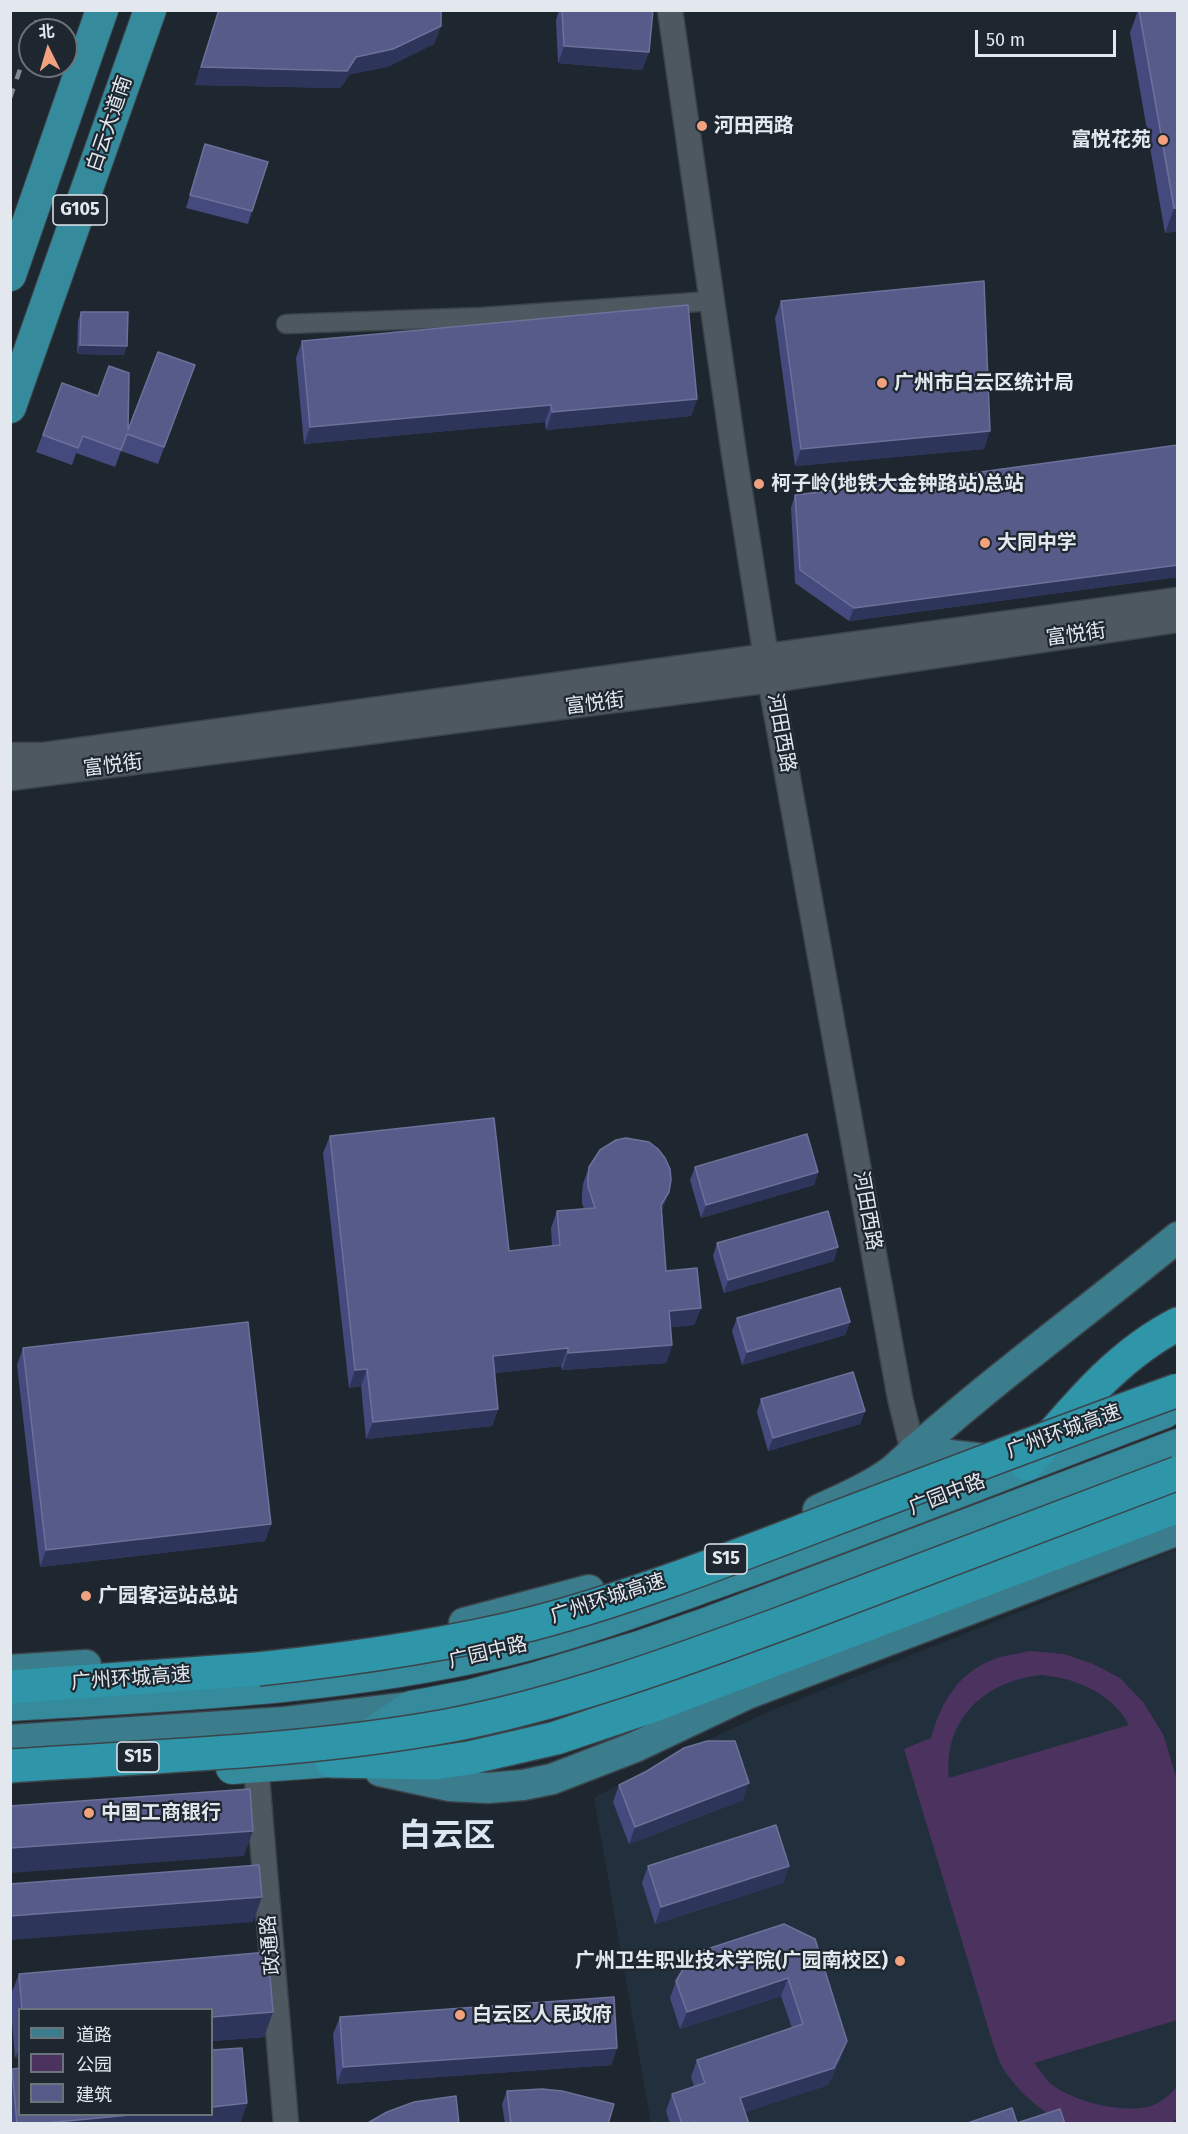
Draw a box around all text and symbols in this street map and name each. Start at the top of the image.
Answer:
north arrow [18,18,78,78]
scale bar [978,18,1119,56]
text: 北 [38,21,55,42]
text: 50 m [986,29,1025,51]
street label: 白云大道南 [82,73,138,175]
place label: 河田西路 [714,114,794,138]
marker: 河田西路 [695,119,709,133]
place label: 富悦花苑 [1071,128,1151,152]
marker: 富悦花苑 [1156,133,1170,147]
road number: G105 [53,195,107,225]
place label: 广州市白云区统计局 [894,371,1074,395]
marker: 广州市白云区统计局 [875,376,889,390]
place label: 柯子岭(地铁大金钟路站)总站 [771,472,1024,496]
marker: 柯子岭(地铁大金钟路站)总站 [752,477,766,491]
place label: 大同中学 [997,531,1077,555]
marker: 大同中学 [978,536,992,550]
street label: 富悦街 [1045,619,1107,651]
street label: 富悦街 [564,688,626,720]
street label: 河田西路 [762,692,800,774]
street label: 富悦街 [82,750,144,782]
street label: 河田西路 [848,1170,886,1252]
street label: 广州环城高速 [1004,1400,1124,1464]
street label: 广园中路 [905,1469,989,1521]
road number: S15 [705,1544,747,1574]
street label: 广州环城高速 [547,1569,669,1629]
place label: 广园客运站总站 [98,1584,238,1608]
marker: 广园客运站总站 [79,1589,93,1603]
street label: 广园中路 [446,1632,530,1674]
street label: 广州环城高速 [70,1663,192,1695]
road number: S15 [117,1742,159,1772]
place label: 中国工商银行 [101,1801,221,1825]
marker: 中国工商银行 [82,1806,96,1820]
district label: 白云区 [399,1818,495,1856]
street label: 政通路 [256,1914,286,1976]
place label: 广州卫生职业技术学院(广园南校区) [575,1949,888,1973]
marker: 广州卫生职业技术学院(广园南校区) [893,1954,907,1968]
place label: 白云区人民政府 [472,2003,612,2027]
legend [18,2008,213,2116]
marker: 白云区人民政府 [453,2008,467,2022]
text: 道路 [76,2024,112,2046]
text: 公园 [76,2054,112,2076]
text: 建筑 [76,2084,112,2106]

